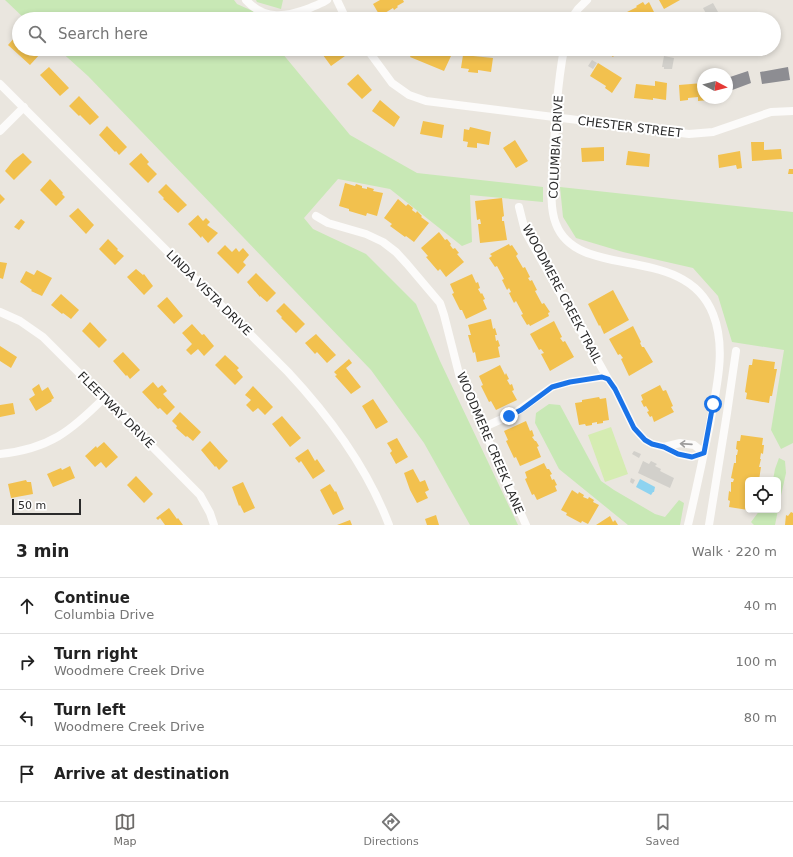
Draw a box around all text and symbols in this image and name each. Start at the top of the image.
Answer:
search box [12,12,781,56]
icon: search [26,23,48,45]
text: Search here [58,25,148,43]
north arrow [697,68,733,104]
street label: COLUMBIA DRIVE [546,95,566,199]
street label: CHESTER STREET [577,114,684,140]
street label: WOODMERE CREEK TRAIL [519,222,605,366]
street label: LINDA VISTA DRIVE [163,247,255,339]
street label: FLEETWAY DRIVE [75,369,157,451]
street label: WOODMERE CREEK LANE [454,370,526,516]
route start [704,395,722,413]
route end [500,407,518,425]
one-way arrow [680,440,693,447]
map controls [745,477,781,513]
button: locate [745,477,781,513]
scale bar [12,497,81,516]
text: 50 m [18,499,46,512]
text: 3 min [16,541,69,561]
text: Walk · 220 m [692,544,777,559]
text: Continue [54,589,130,607]
icon: ahead [16,595,38,617]
text: 40 m [744,598,777,613]
text: Columbia Drive [54,607,154,622]
text: Turn right [54,645,138,663]
icon: right [16,651,38,673]
text: 100 m [735,654,777,669]
text: Woodmere Creek Drive [54,663,205,678]
text: Turn left [54,701,126,719]
icon: left [16,707,38,729]
text: 80 m [744,710,777,725]
text: Woodmere Creek Drive [54,719,205,734]
icon: arrive [16,763,38,785]
text: Arrive at destination [54,765,229,783]
tab: Map [113,811,137,848]
tab: Directions [363,811,419,848]
tab: Saved [646,811,680,848]

